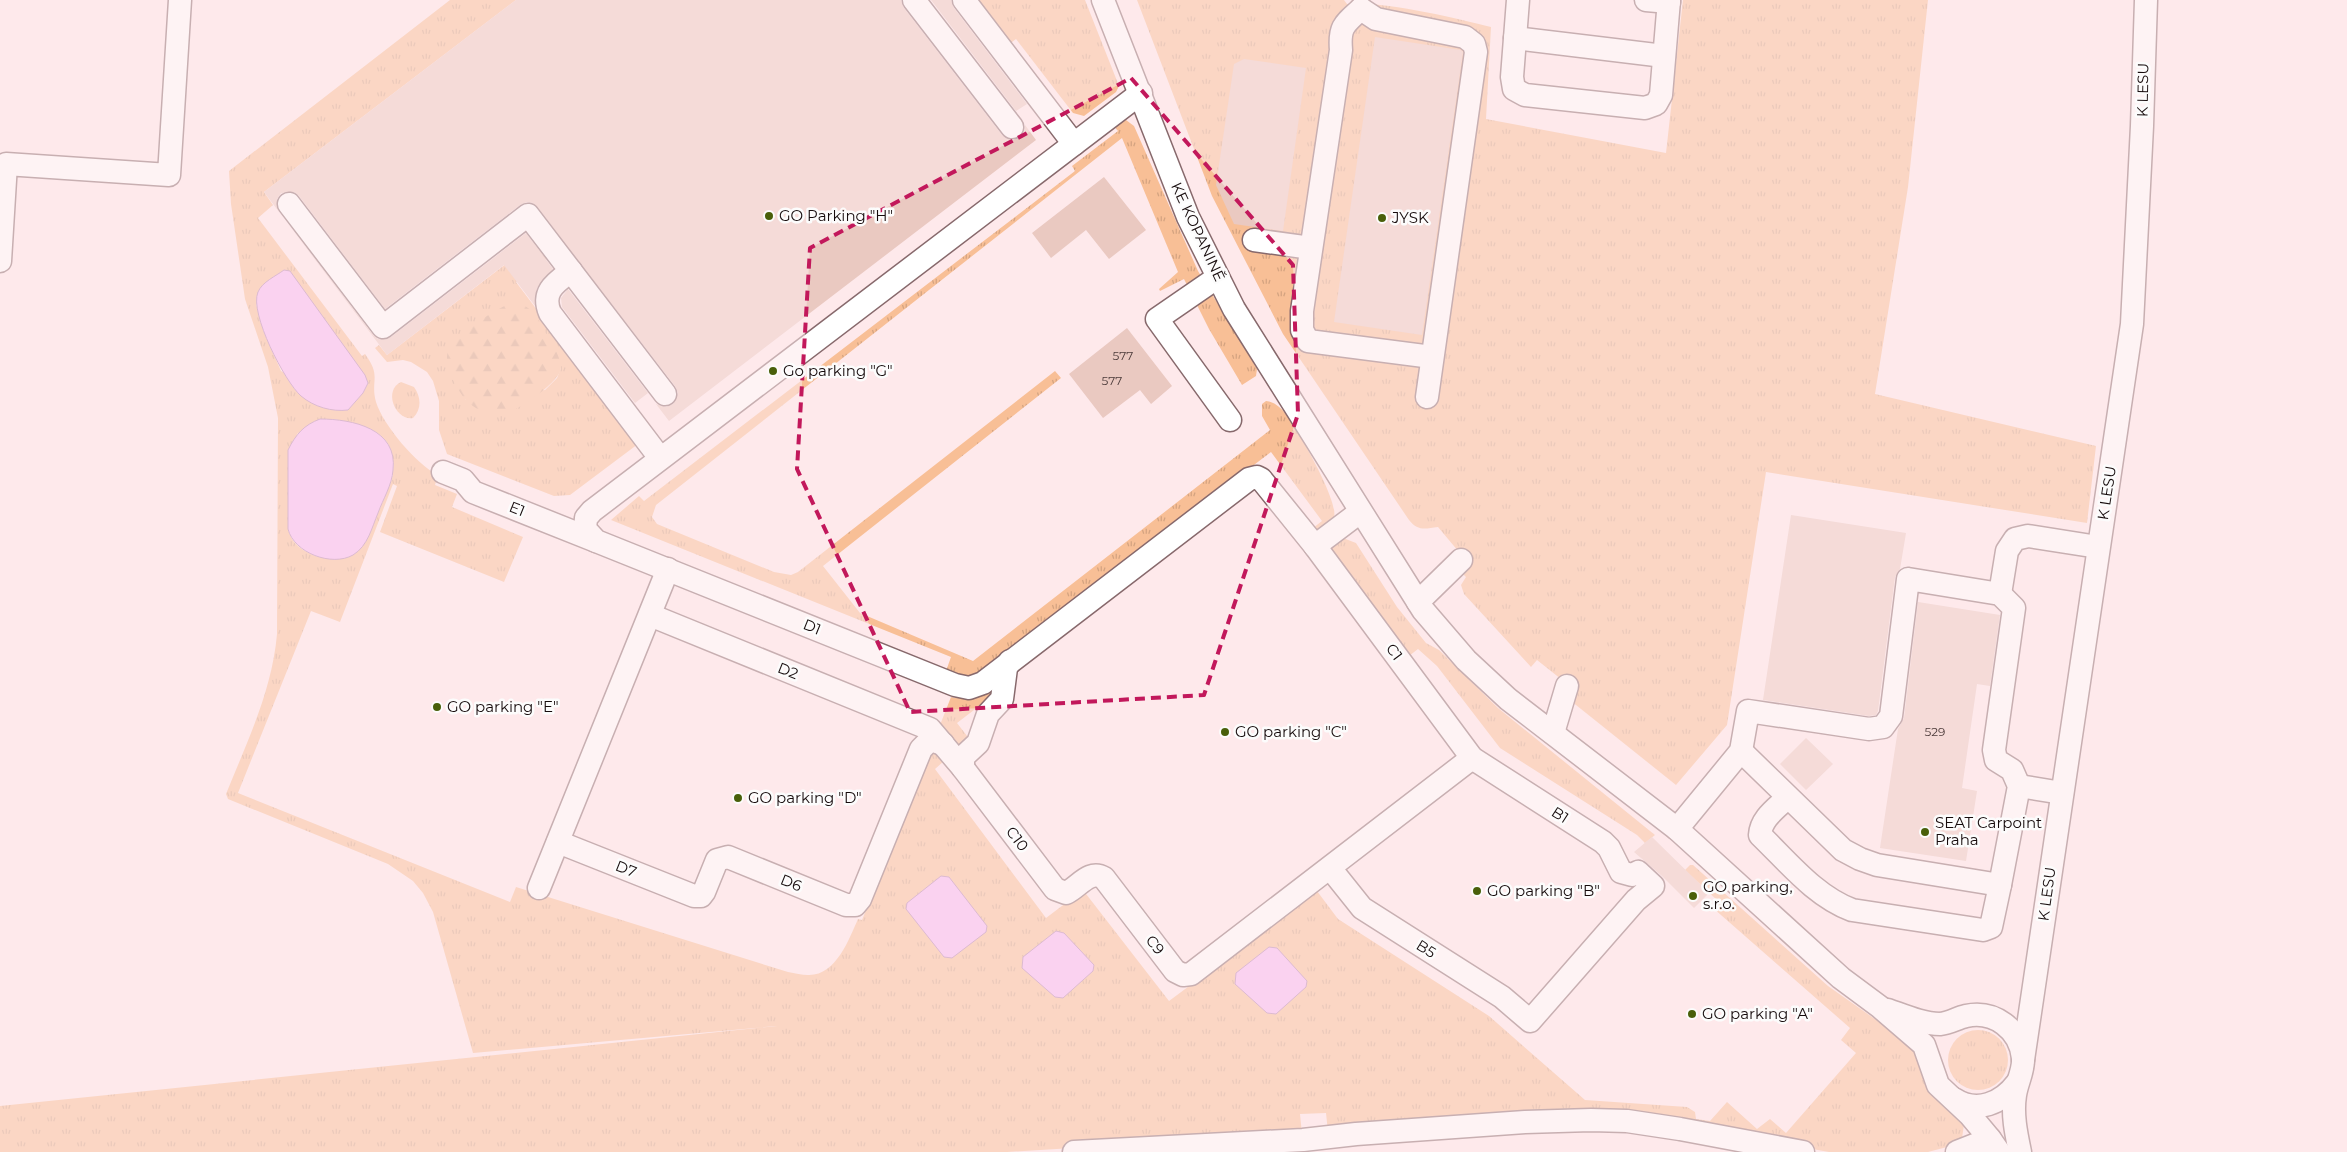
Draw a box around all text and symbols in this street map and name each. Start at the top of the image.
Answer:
street label: K LESU [2133,63,2152,117]
street label: KE KOPANINĚ [1167,179,1230,284]
place label: GO Parking "H" [779,206,893,225]
place label: JYSK [1391,208,1429,227]
marker: GO Parking "H" [763,210,775,222]
marker: JYSK [1376,212,1388,224]
house number: 577 [1113,348,1133,363]
place label: Go parking "G" [783,361,893,380]
marker: Go parking "G" [767,365,779,377]
house number: 577 [1102,373,1122,388]
street label: K LESU [2093,464,2120,521]
street label: E1 [506,497,528,520]
street label: D1 [800,614,824,639]
street label: C1 [1382,640,1407,664]
street label: D2 [775,658,801,683]
place label: GO parking "E" [447,697,559,716]
marker: GO parking "E" [431,701,443,713]
place label: GO parking "C" [1235,722,1347,741]
house number: 529 [1925,724,1945,739]
marker: GO parking "C" [1219,726,1231,738]
place label: GO parking "D" [748,788,862,807]
marker: GO parking "D" [732,792,744,804]
street label: B1 [1548,802,1572,827]
place label: SEAT Carpoint Praha [1935,813,2042,849]
street label: C10 [1002,823,1033,855]
marker: SEAT Carpoint Praha [1919,826,1931,838]
street label: D7 [613,856,640,881]
street label: K LESU [2033,866,2060,922]
street label: D6 [778,870,805,895]
place label: GO parking, s.r.o. [1703,877,1793,913]
place label: GO parking "B" [1487,881,1600,900]
marker: GO parking "B" [1471,885,1483,897]
marker: GO parking, s.r.o. [1687,890,1699,902]
street label: C9 [1142,931,1169,958]
street label: B5 [1413,935,1440,962]
place label: GO parking "A" [1702,1004,1813,1023]
marker: GO parking "A" [1686,1008,1698,1020]

